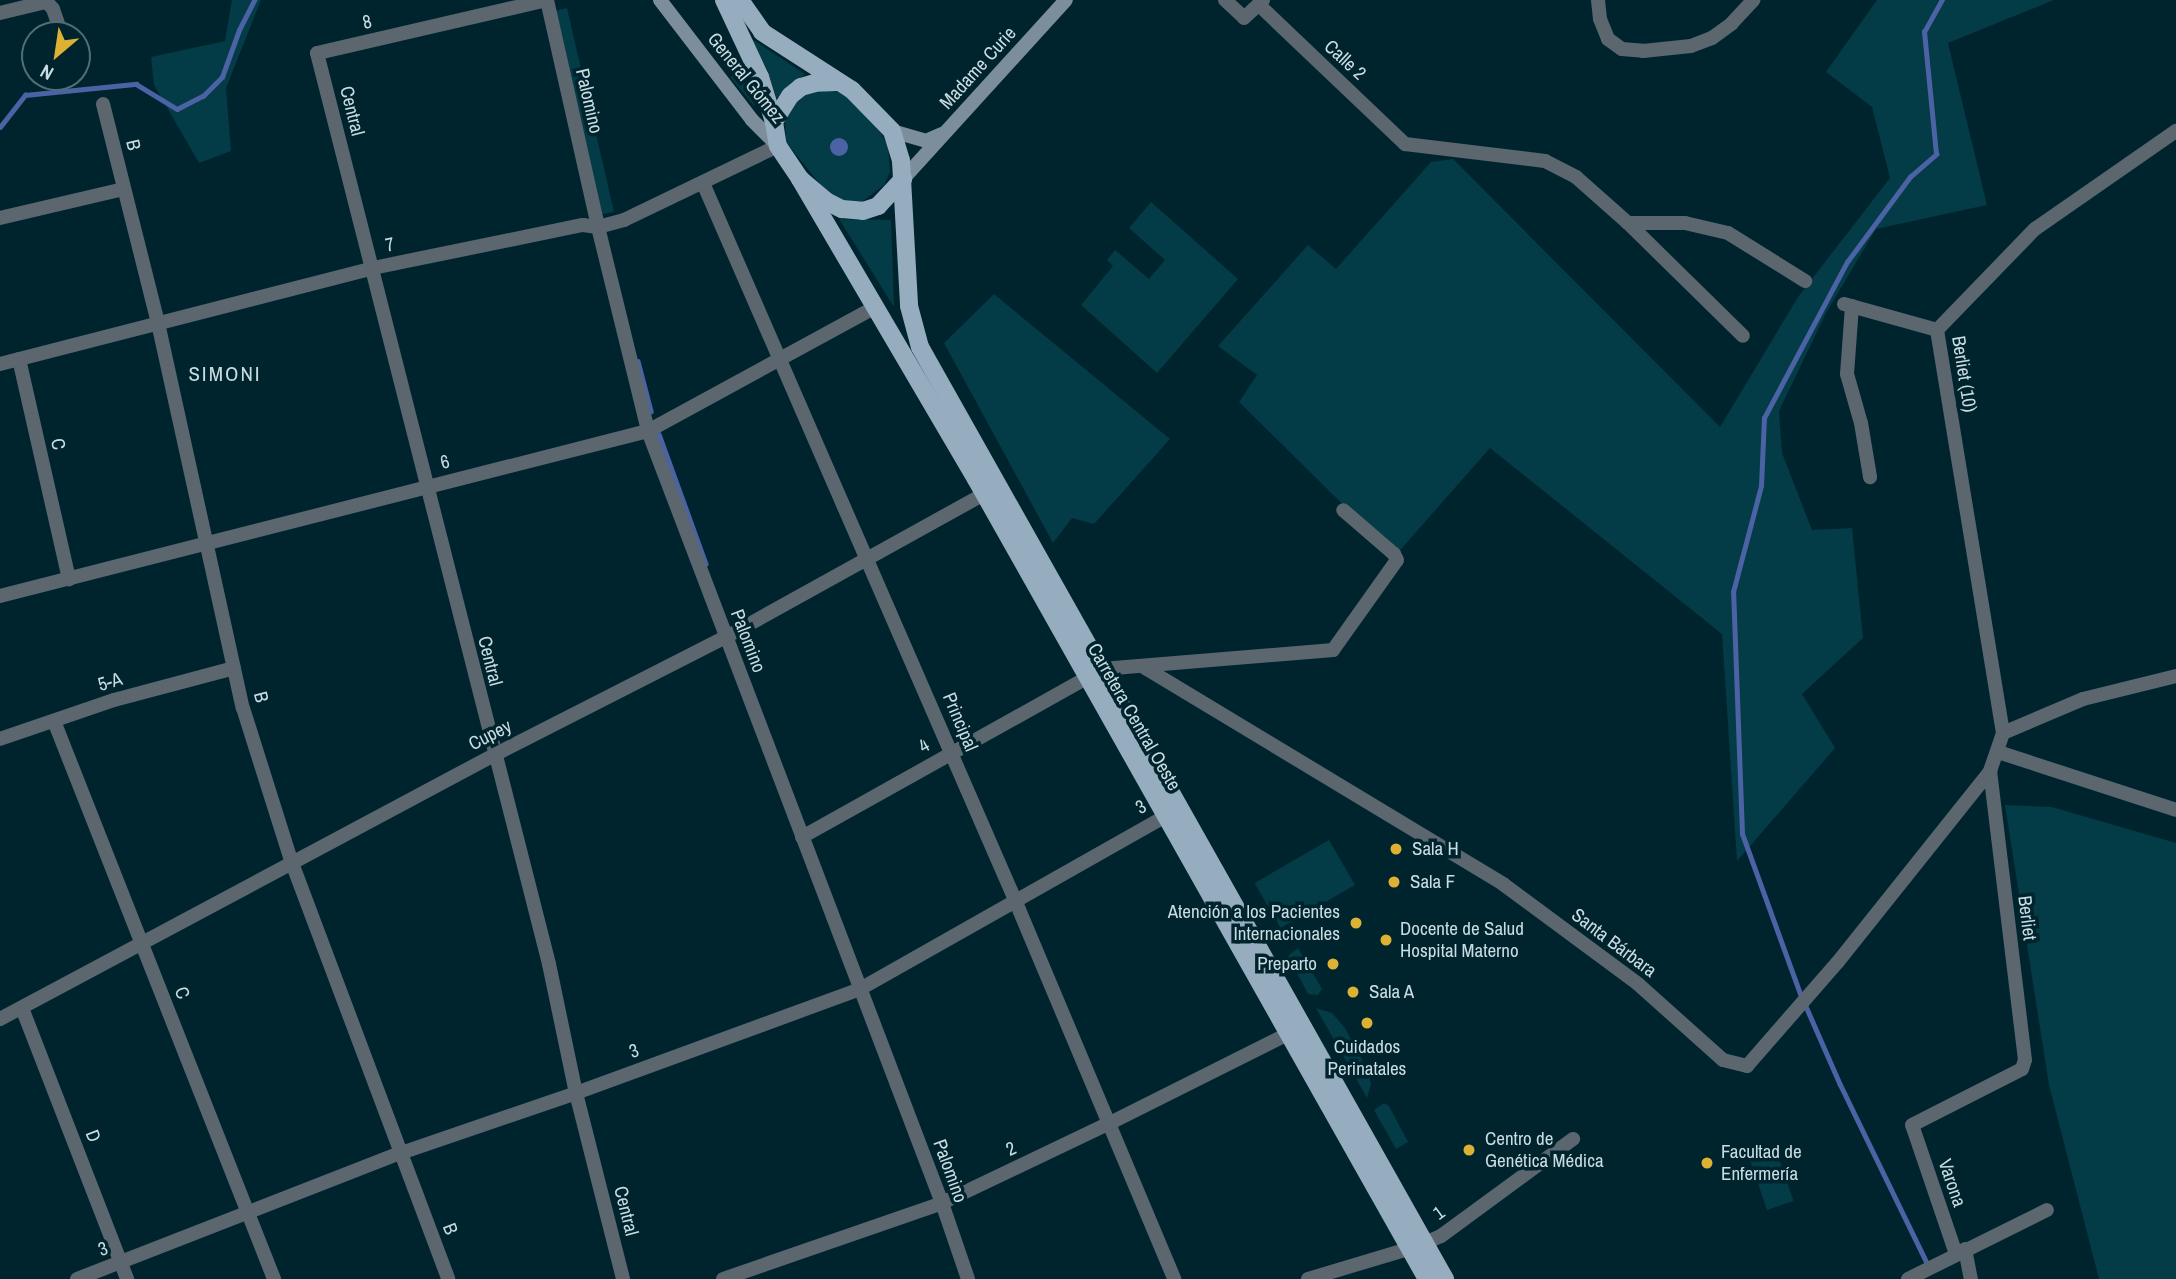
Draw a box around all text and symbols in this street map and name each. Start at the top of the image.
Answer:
street label: 8 [360,10,374,34]
north arrow [21,21,91,91]
street label: Madame Curie [935,22,1021,114]
street label: General Gómez [703,28,789,128]
street label: Calle 2 [1319,35,1371,85]
text: N [36,59,58,87]
street label: Palomino [570,66,608,136]
street label: Central [335,84,369,138]
street label: B [121,137,145,153]
street label: 7 [383,233,397,257]
street label: Berliet (10) [1947,334,1981,414]
district label: SIMONI [189,361,261,387]
street label: C [46,436,70,452]
street label: 6 [438,450,452,474]
street label: Palomino [726,606,770,676]
street label: Central [473,634,507,688]
street label: Carretera Central Oeste [1083,639,1185,795]
street label: 5-A [95,668,125,696]
street label: B [249,689,273,705]
street label: Principal [937,689,983,755]
street label: Cupey [465,715,515,755]
street label: 4 [915,734,933,758]
street label: 3 [1132,795,1150,819]
place label: Sala H [1412,838,1459,860]
marker: Sala H [1386,839,1406,859]
place label: Sala F [1410,871,1455,893]
marker: Sala F [1384,872,1404,892]
street label: Berliet [2013,894,2041,942]
place label: Atención a los Pacientes Internacionales [1168,901,1340,945]
street label: Santa Bárbara [1567,904,1661,982]
marker: Atención a los Pacientes Internacionales [1346,913,1366,933]
place label: Docente de Salud Hospital Materno [1400,918,1524,962]
marker: Docente de Salud Hospital Materno [1378,932,1394,948]
place label: Preparto [1257,953,1317,975]
marker: Preparto [1323,954,1343,974]
place label: Sala A [1369,981,1415,1003]
marker: Sala A [1343,982,1363,1002]
street label: C [169,984,195,1002]
marker: Cuidados Perinatales [1357,1013,1377,1033]
place label: Cuidados Perinatales [1328,1036,1406,1080]
street label: 3 [626,1039,642,1063]
street label: D [80,1127,106,1145]
place label: Centro de Genética Médica [1485,1128,1604,1172]
street label: Palomino [928,1136,972,1206]
street label: 2 [1002,1137,1020,1161]
marker: Centro de Genética Médica [1459,1140,1479,1160]
place label: Facultad de Enfermería [1721,1141,1802,1185]
marker: Facultad de Enfermería [1699,1155,1715,1171]
street label: Varona [1933,1156,1971,1210]
street label: Central [609,1184,643,1238]
street label: 1 [1429,1201,1449,1225]
street label: B [437,1220,463,1238]
street label: 3 [95,1237,111,1261]

